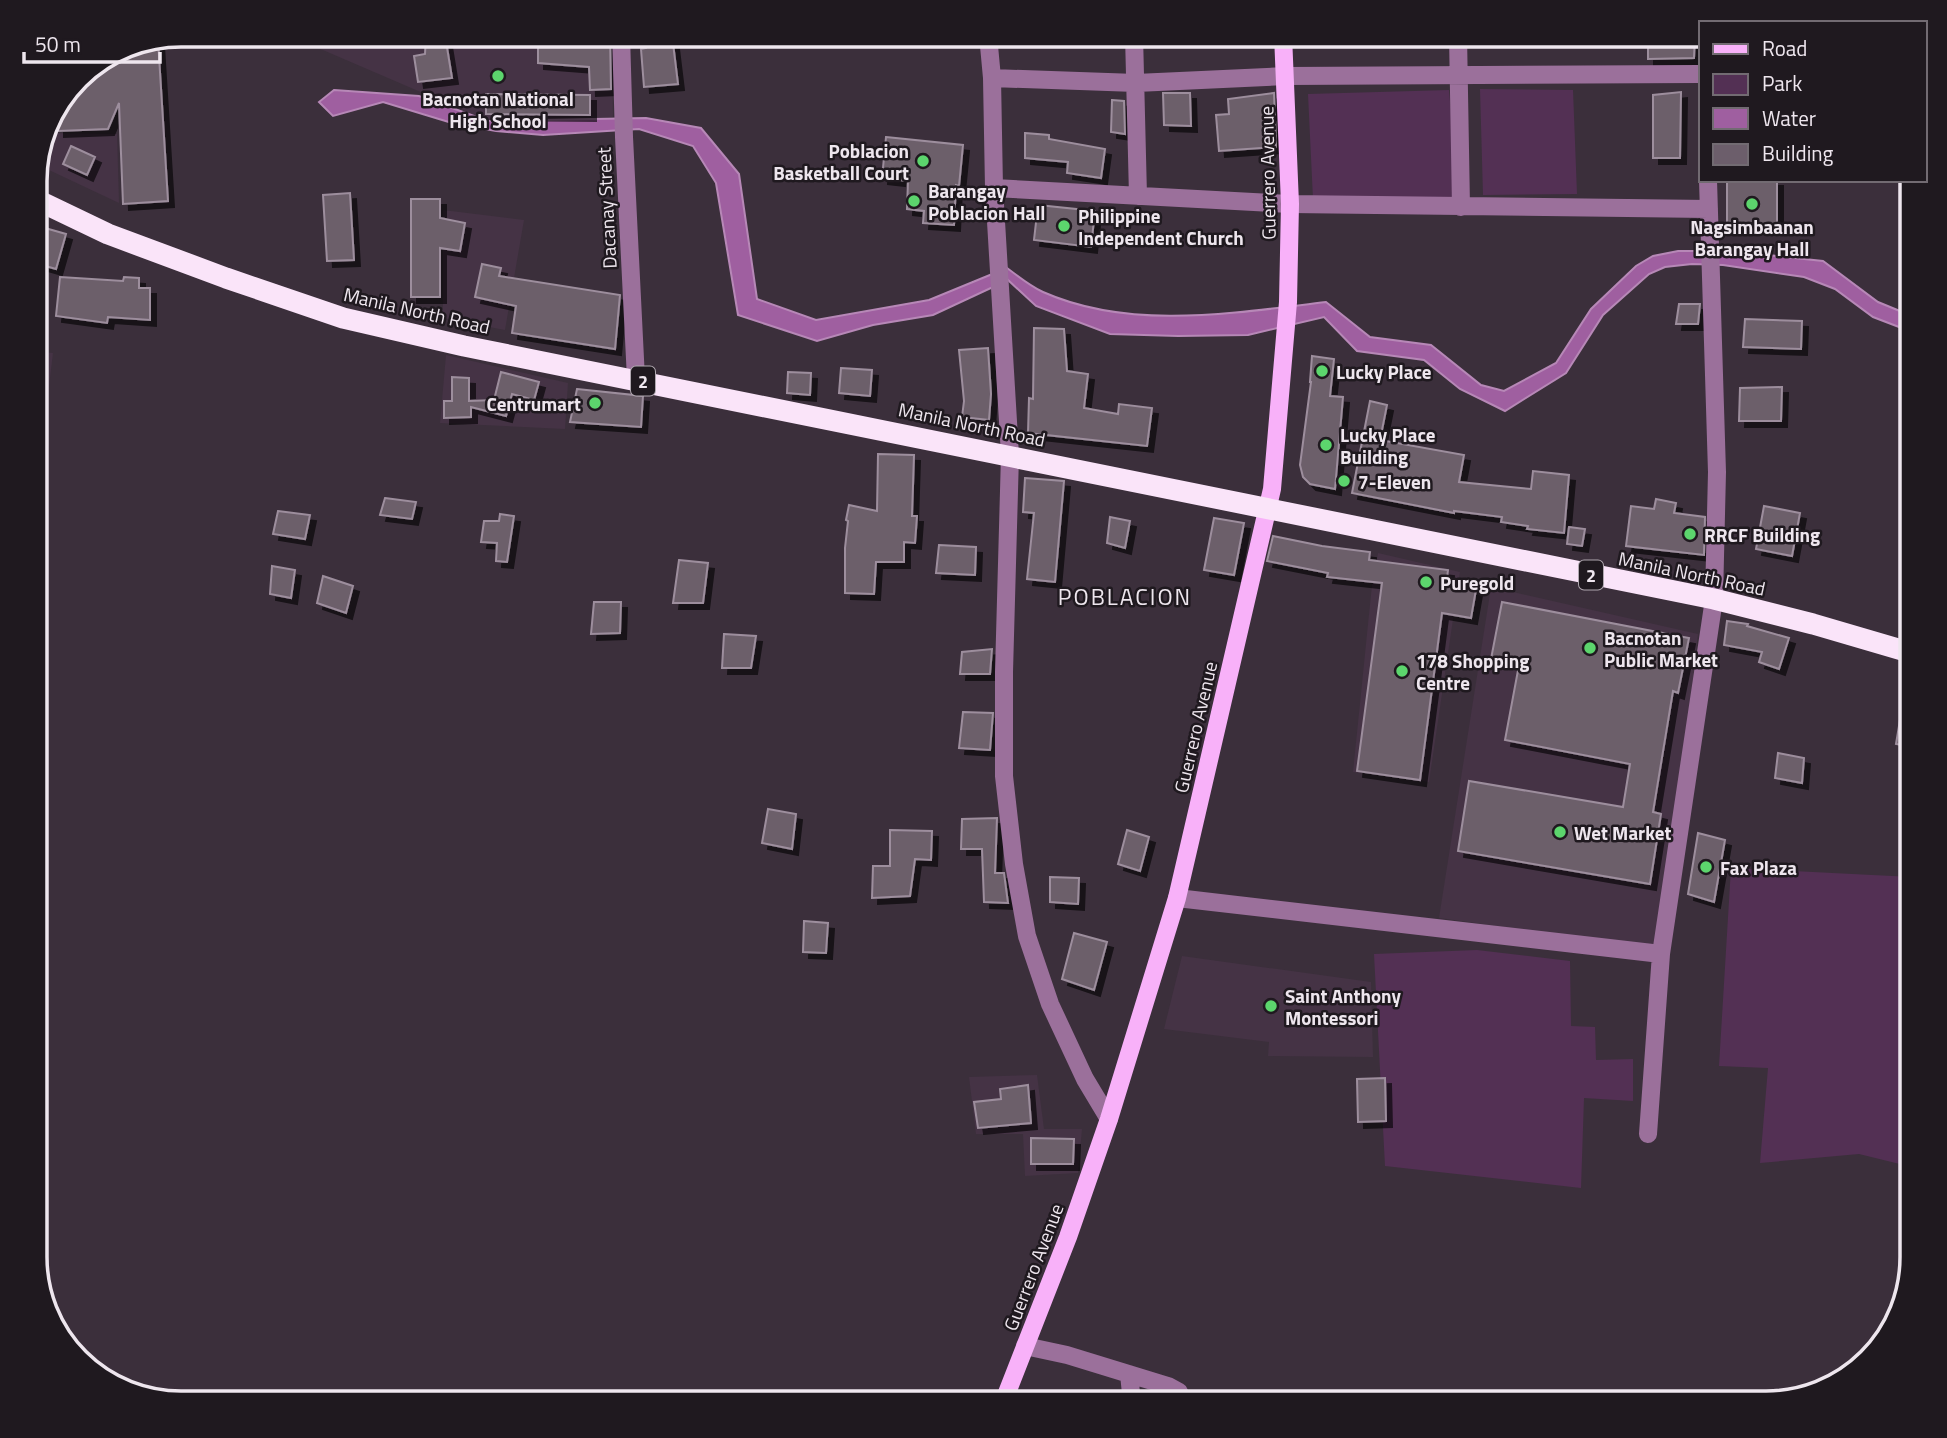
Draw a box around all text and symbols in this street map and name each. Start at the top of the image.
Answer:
scale bar [24,21,161,65]
legend [1699,21,1926,182]
text: 50 m [35,28,81,60]
text: Road [1762,32,1807,64]
text: Park [1762,67,1802,99]
marker: Bacnotan National High School [490,68,506,84]
place label: Bacnotan National High School [422,84,574,135]
text: Water [1762,102,1816,134]
street label: Guerrero Avenue [1251,106,1283,240]
place label: Poblacion Basketball Court [773,136,909,187]
text: Building [1762,137,1834,169]
street label: Dacanay Street [588,146,624,269]
marker: Poblacion Basketball Court [915,153,931,169]
place label: Barangay Poblacion Hall [928,176,1045,227]
marker: Barangay Poblacion Hall [906,193,922,209]
marker: Nagsimbaanan Barangay Hall [1744,196,1760,212]
place label: Philippine Independent Church [1078,201,1244,252]
place label: Nagsimbaanan Barangay Hall [1690,212,1814,263]
marker: Philippine Independent Church [1056,218,1072,234]
street label: Manila North Road [341,279,493,341]
place label: Lucky Place [1336,357,1432,386]
marker: Lucky Place [1314,363,1330,379]
road number: 2 [631,366,655,396]
place label: Centrumart [487,389,581,418]
street label: Manila North Road [896,394,1048,454]
marker: Centrumart [587,395,603,411]
place label: Lucky Place Building [1340,420,1436,471]
marker: Lucky Place Building [1318,437,1334,453]
place label: 7-Eleven [1358,467,1431,496]
marker: 7-Eleven [1336,473,1352,489]
place label: RRCF Building [1704,520,1820,549]
marker: RRCF Building [1682,526,1698,542]
street label: Manila North Road [1616,543,1768,603]
road number: 2 [1579,560,1603,590]
place label: Puregold [1440,568,1514,597]
marker: Puregold [1418,574,1434,590]
district label: POBLACION [1058,579,1192,614]
place label: Bacnotan Public Market [1604,623,1718,674]
marker: Bacnotan Public Market [1582,640,1598,656]
place label: 178 Shopping Centre [1416,646,1529,697]
street label: Guerrero Avenue [1166,658,1224,796]
marker: 178 Shopping Centre [1394,663,1410,679]
place label: Wet Market [1574,818,1671,847]
marker: Wet Market [1552,824,1568,840]
place label: Fax Plaza [1720,853,1797,882]
marker: Fax Plaza [1698,859,1714,875]
place label: Saint Anthony Montessori [1285,981,1401,1032]
marker: Saint Anthony Montessori [1263,998,1279,1014]
street label: Guerrero Avenue [995,1199,1071,1335]

